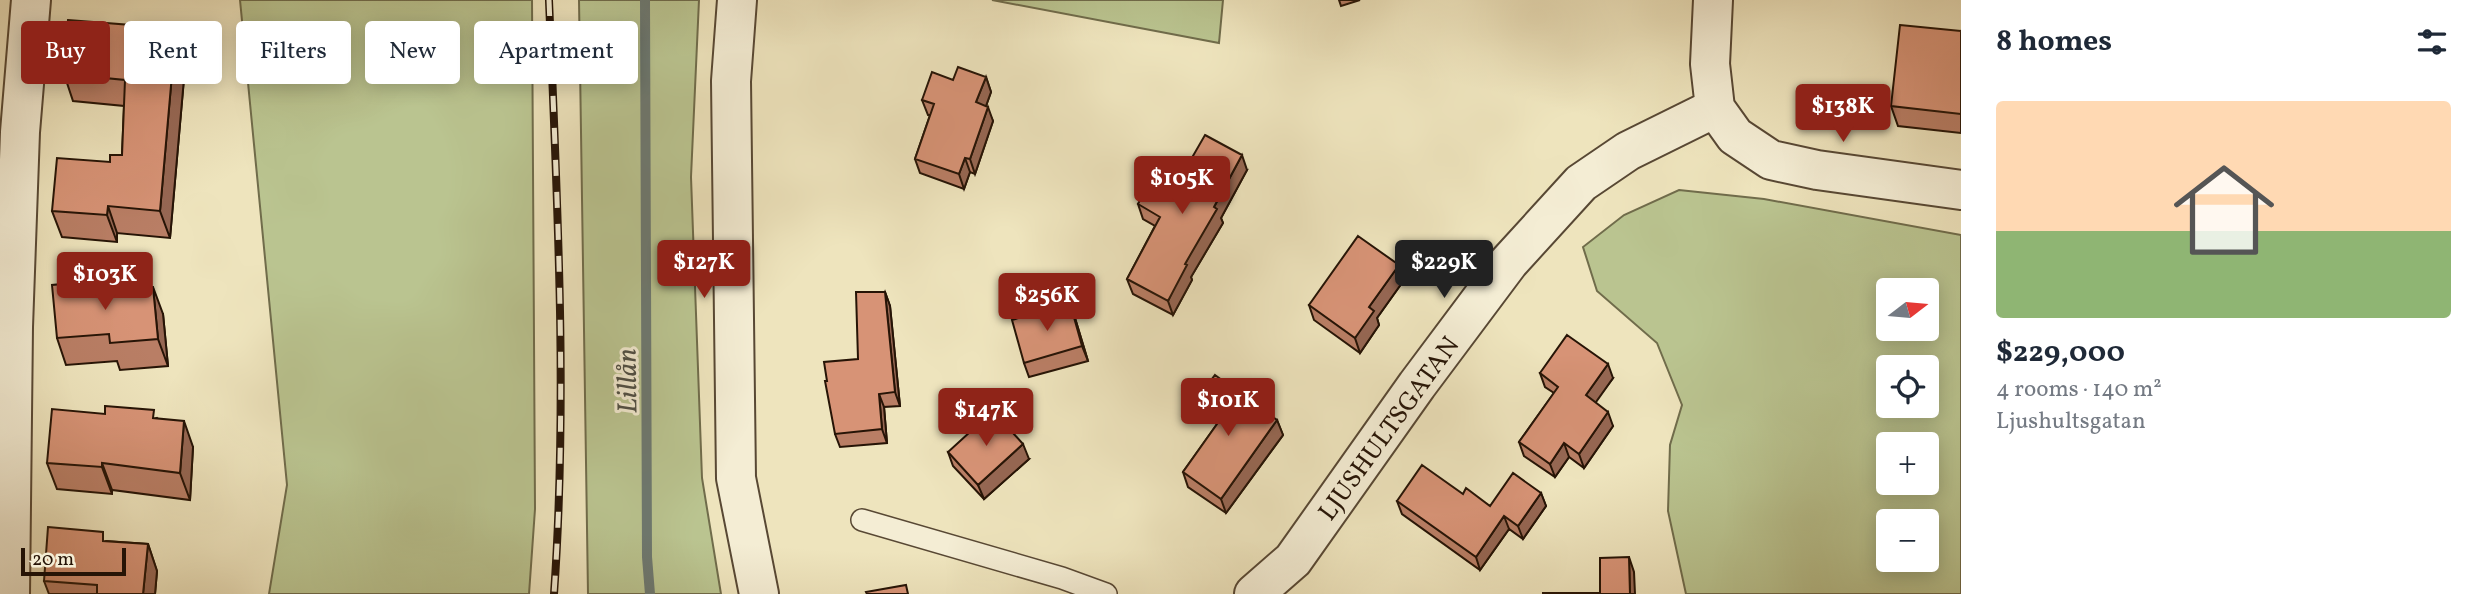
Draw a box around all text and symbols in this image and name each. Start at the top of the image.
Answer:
chip: Buy [21,21,110,84]
chip: Rent [124,21,222,84]
chip: Filters [236,21,351,84]
chip: New [365,21,460,84]
chip: Apartment [474,21,638,84]
text: 8 homes [1996,21,2112,63]
icon: filters [2413,23,2451,61]
pin: $138K [1794,85,1892,144]
text: $138K [1812,91,1875,123]
icon: home [2161,147,2287,273]
pin: $105K [1133,156,1231,216]
text: $105K [1150,163,1214,195]
pin: $127K [655,240,753,300]
pin: $229K [1395,240,1493,300]
text: $127K [673,247,735,279]
text: $229K [1411,247,1477,279]
pin: $103K [56,252,154,312]
text: $103K [73,259,137,291]
pin: $256K [998,274,1096,333]
north arrow [1876,278,1939,341]
map controls [1876,278,1939,572]
text: $256K [1014,280,1080,312]
street label: LJUSHULTSGATAN [1310,330,1469,529]
text: $229,000 [1996,332,2125,374]
water label: Lillån [608,348,649,414]
button: locate [1876,355,1939,418]
text: 4 rooms · 140 m² [1996,374,2162,406]
pin: $101K [1179,378,1277,438]
text: $101K [1197,385,1259,417]
pin: $147K [937,388,1035,448]
text: $147K [954,395,1018,427]
text: Ljushultsgatan [1996,406,2146,438]
button: + [1876,432,1939,495]
button: − [1876,509,1939,572]
scale bar [21,545,126,577]
text: 20 m [32,547,74,573]

